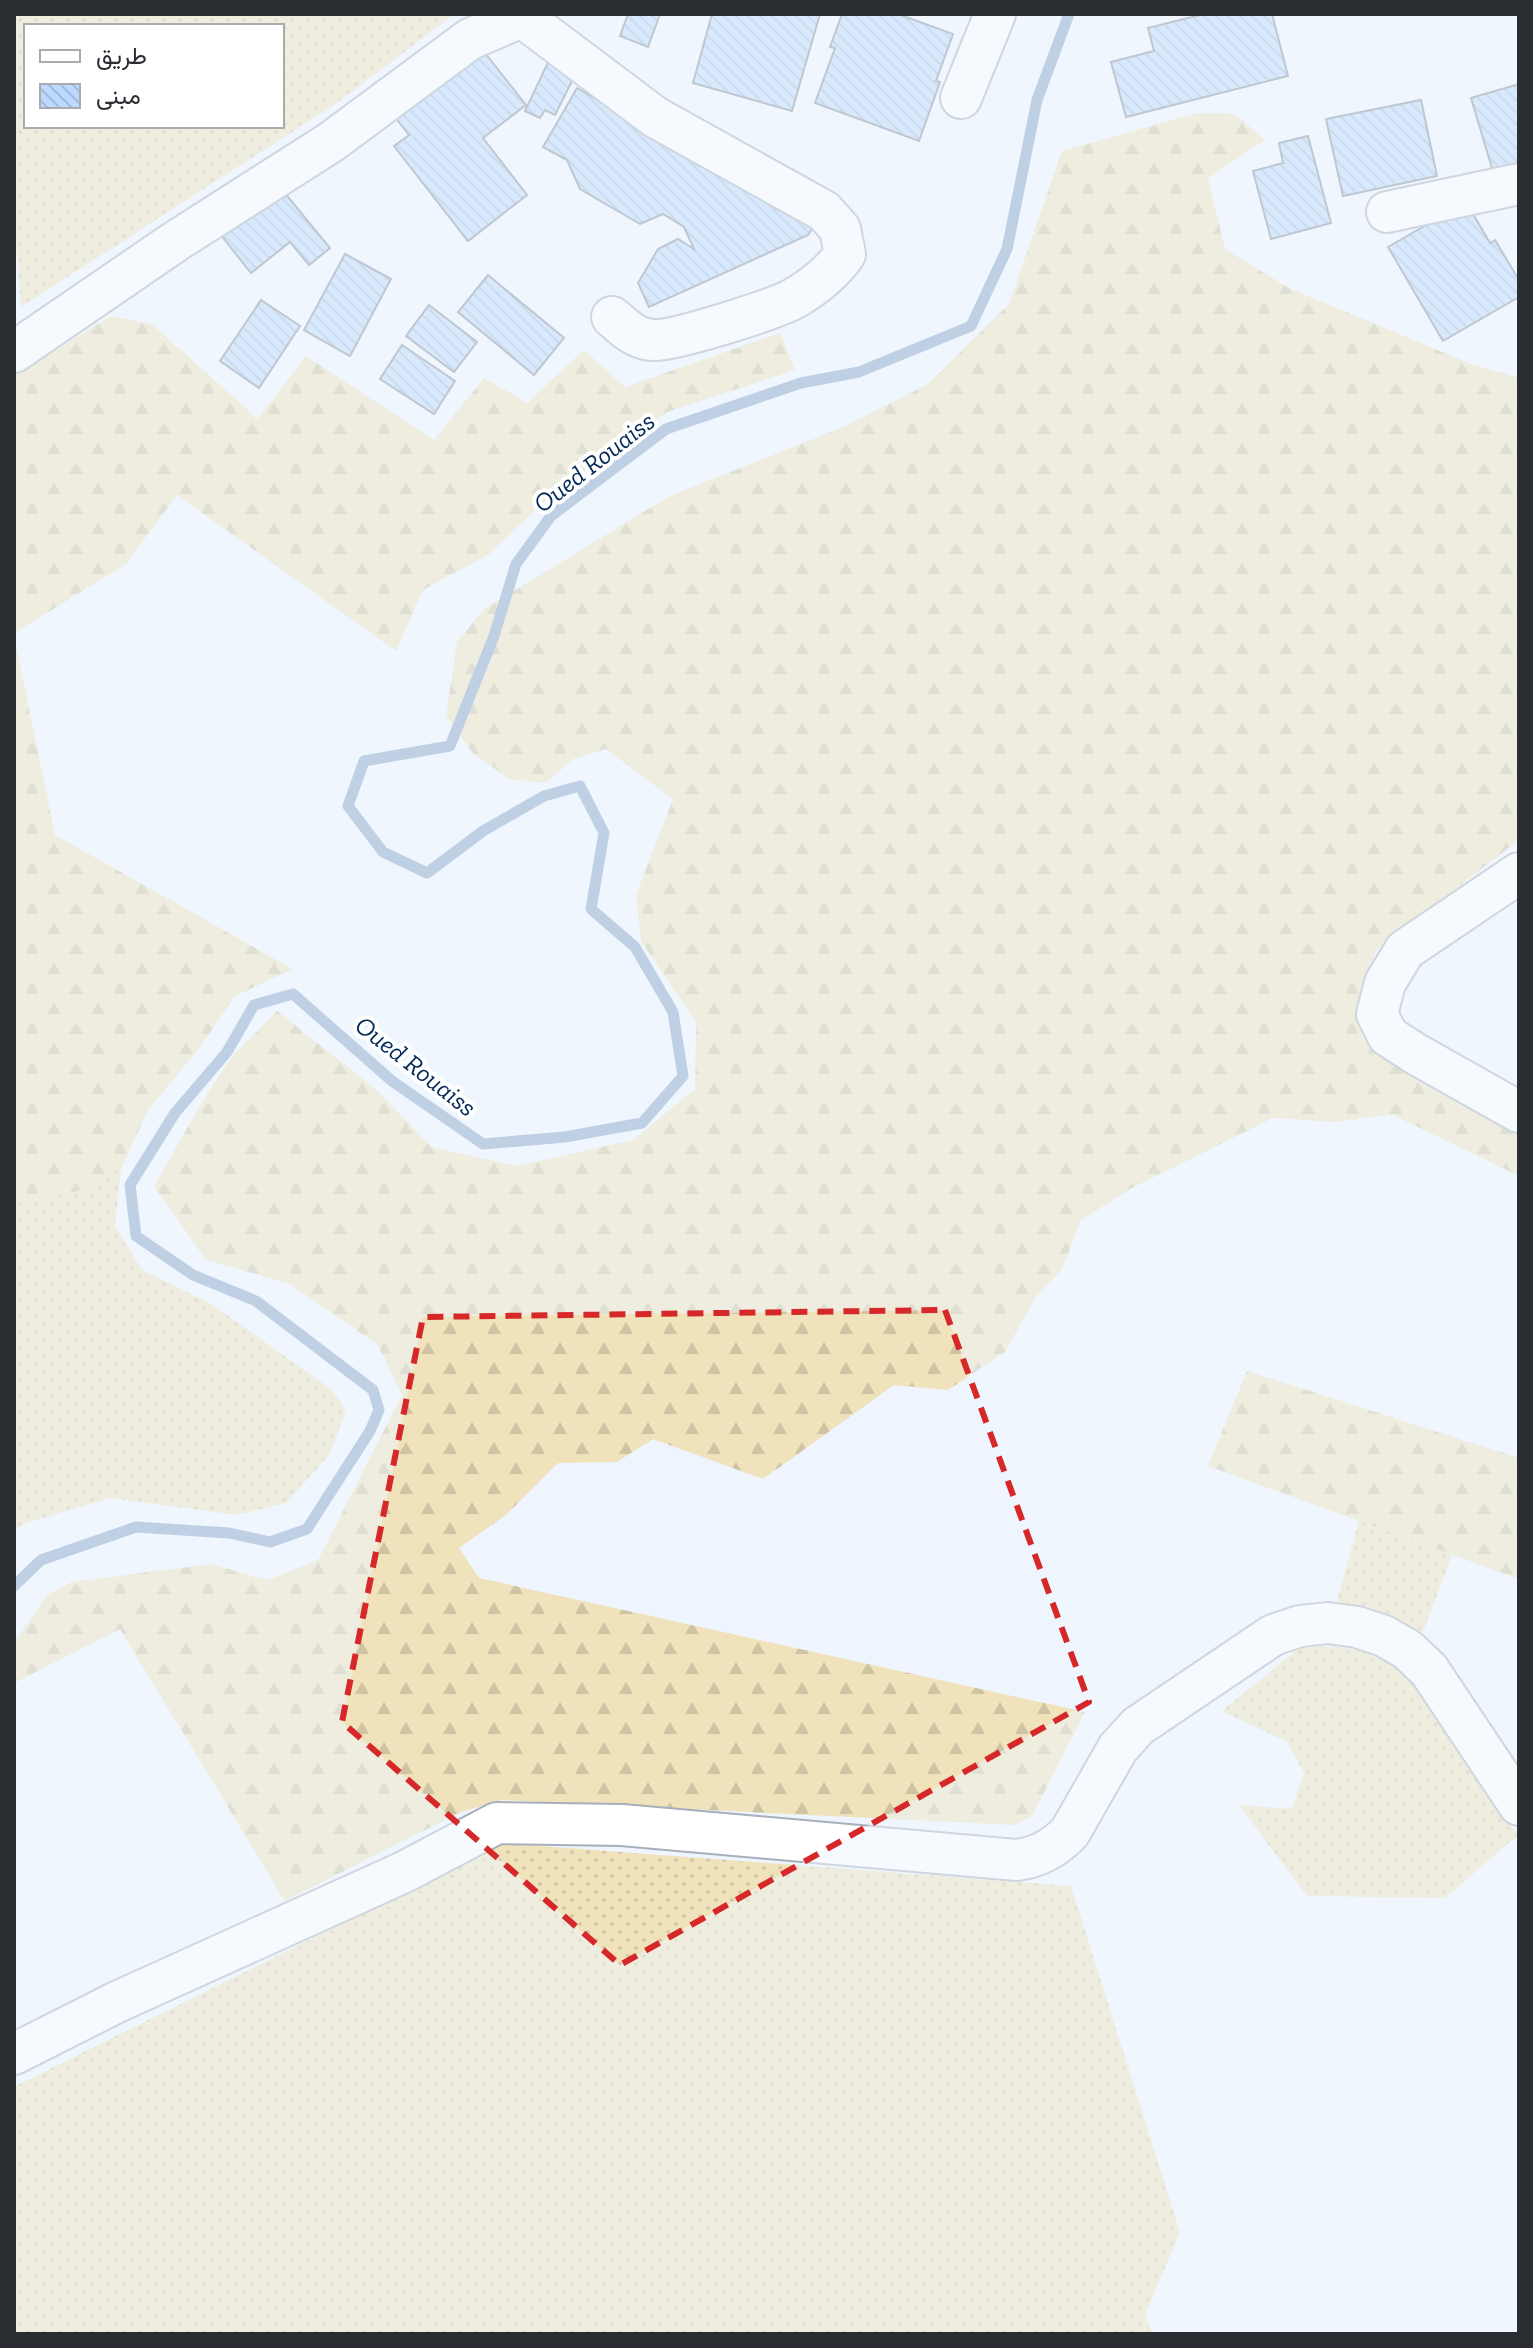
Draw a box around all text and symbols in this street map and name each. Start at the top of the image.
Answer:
legend [24,24,284,128]
text: طريق [96,41,147,71]
text: مبنى [96,81,141,110]
water label: Oued Rouaiss [527,405,661,519]
water label: Oued Rouaiss [349,1009,483,1123]

